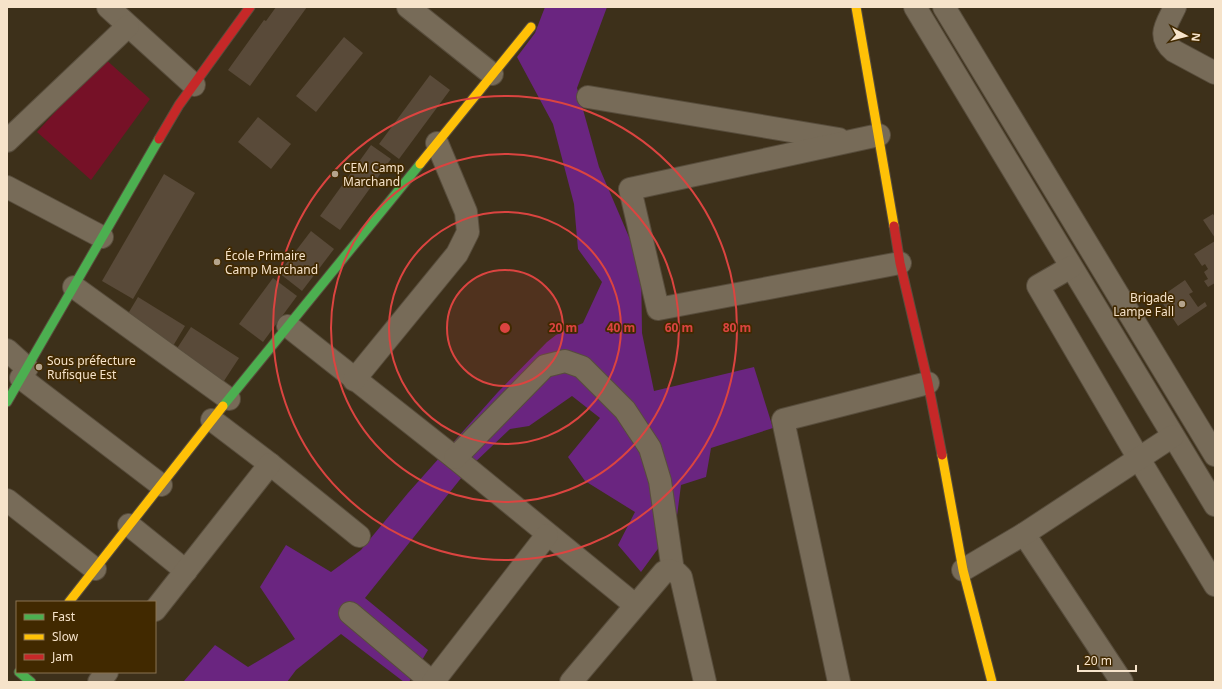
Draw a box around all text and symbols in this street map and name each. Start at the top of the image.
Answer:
north arrow [1166,16,1206,56]
text: N [1188,32,1204,43]
place label: CEM Camp Marchand [343,159,404,190]
marker: CEM Camp Marchand [330,169,340,179]
place label: École Primaire Camp Marchand [225,247,318,278]
marker: École Primaire Camp Marchand [212,257,222,267]
place label: Brigade Lampe Fall [1113,289,1174,320]
marker: Brigade Lampe Fall [1177,299,1187,309]
text: 20 m [549,319,577,336]
text: 40 m [607,319,635,336]
text: 60 m [665,319,693,336]
text: 80 m [723,319,751,336]
centre of rings [498,321,512,335]
place label: Sous préfecture Rufisque Est [47,352,136,383]
marker: Sous préfecture Rufisque Est [34,362,44,372]
legend [16,601,156,673]
text: Fast [52,608,76,625]
text: Slow [52,628,79,645]
scale bar [1078,647,1136,673]
text: Jam [51,648,73,665]
text: 20 m [1084,652,1112,669]

